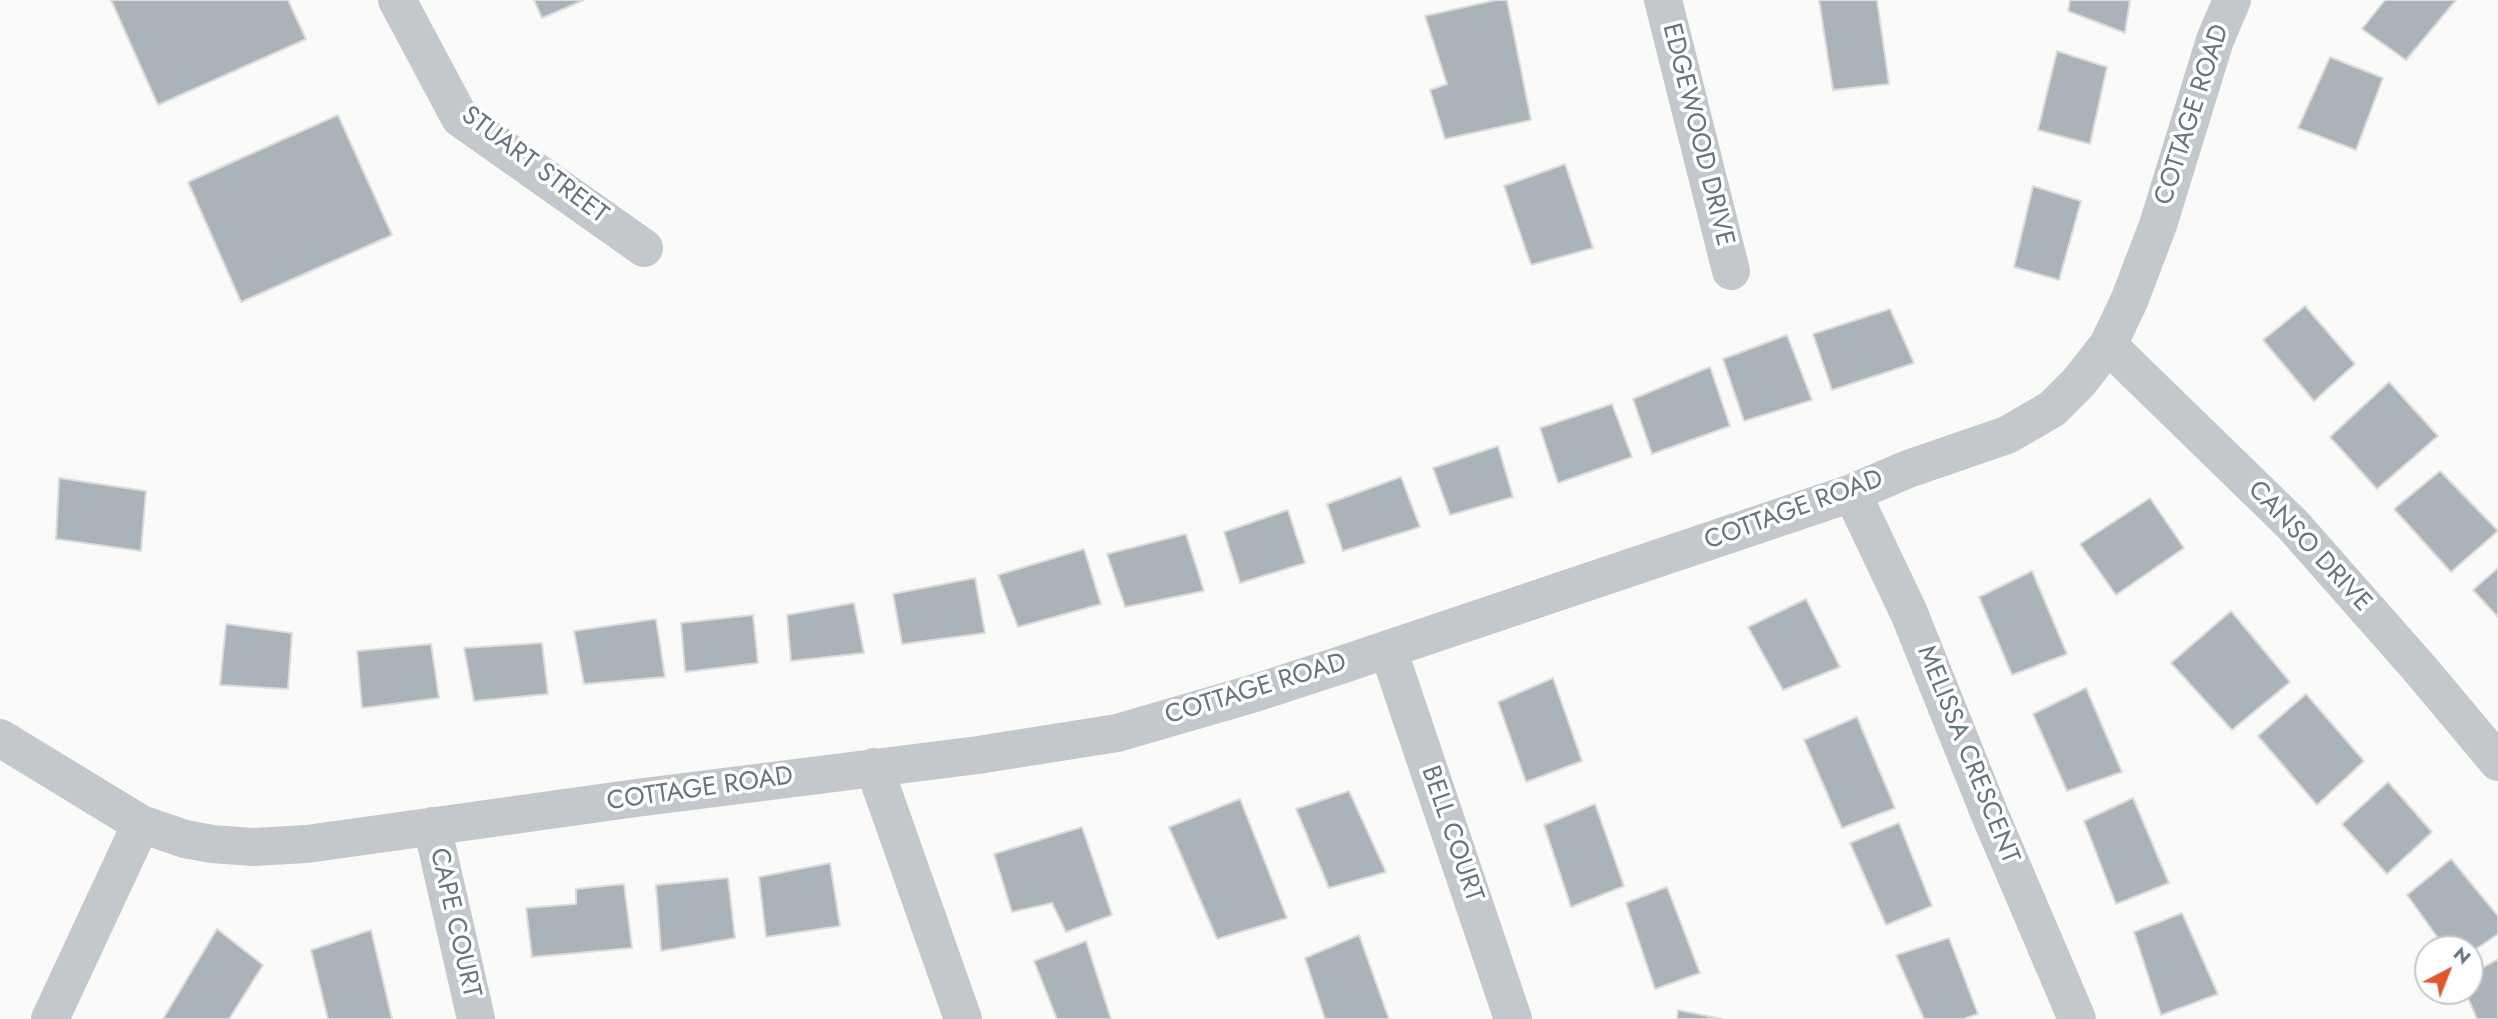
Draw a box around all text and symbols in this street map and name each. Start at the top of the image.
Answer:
street label: EDGEWOOD DRIVE [1654,20,1740,250]
street label: COTTAGE ROAD [2149,21,2237,209]
street label: STUART STREET [454,101,614,231]
street label: COTTAGE ROAD [1700,464,1888,558]
street label: CANSO DRIVE [2241,475,2377,619]
street label: MELISSA CRESCENT [1909,642,2025,868]
street label: COTTAGE ROAD [1162,648,1350,732]
street label: COTTAGE ROAD [605,761,795,819]
street label: BELL COURT [1413,762,1489,906]
street label: CAPE COURT [422,845,486,1001]
north arrow [2414,935,2484,1005]
text: N [2447,940,2477,971]

